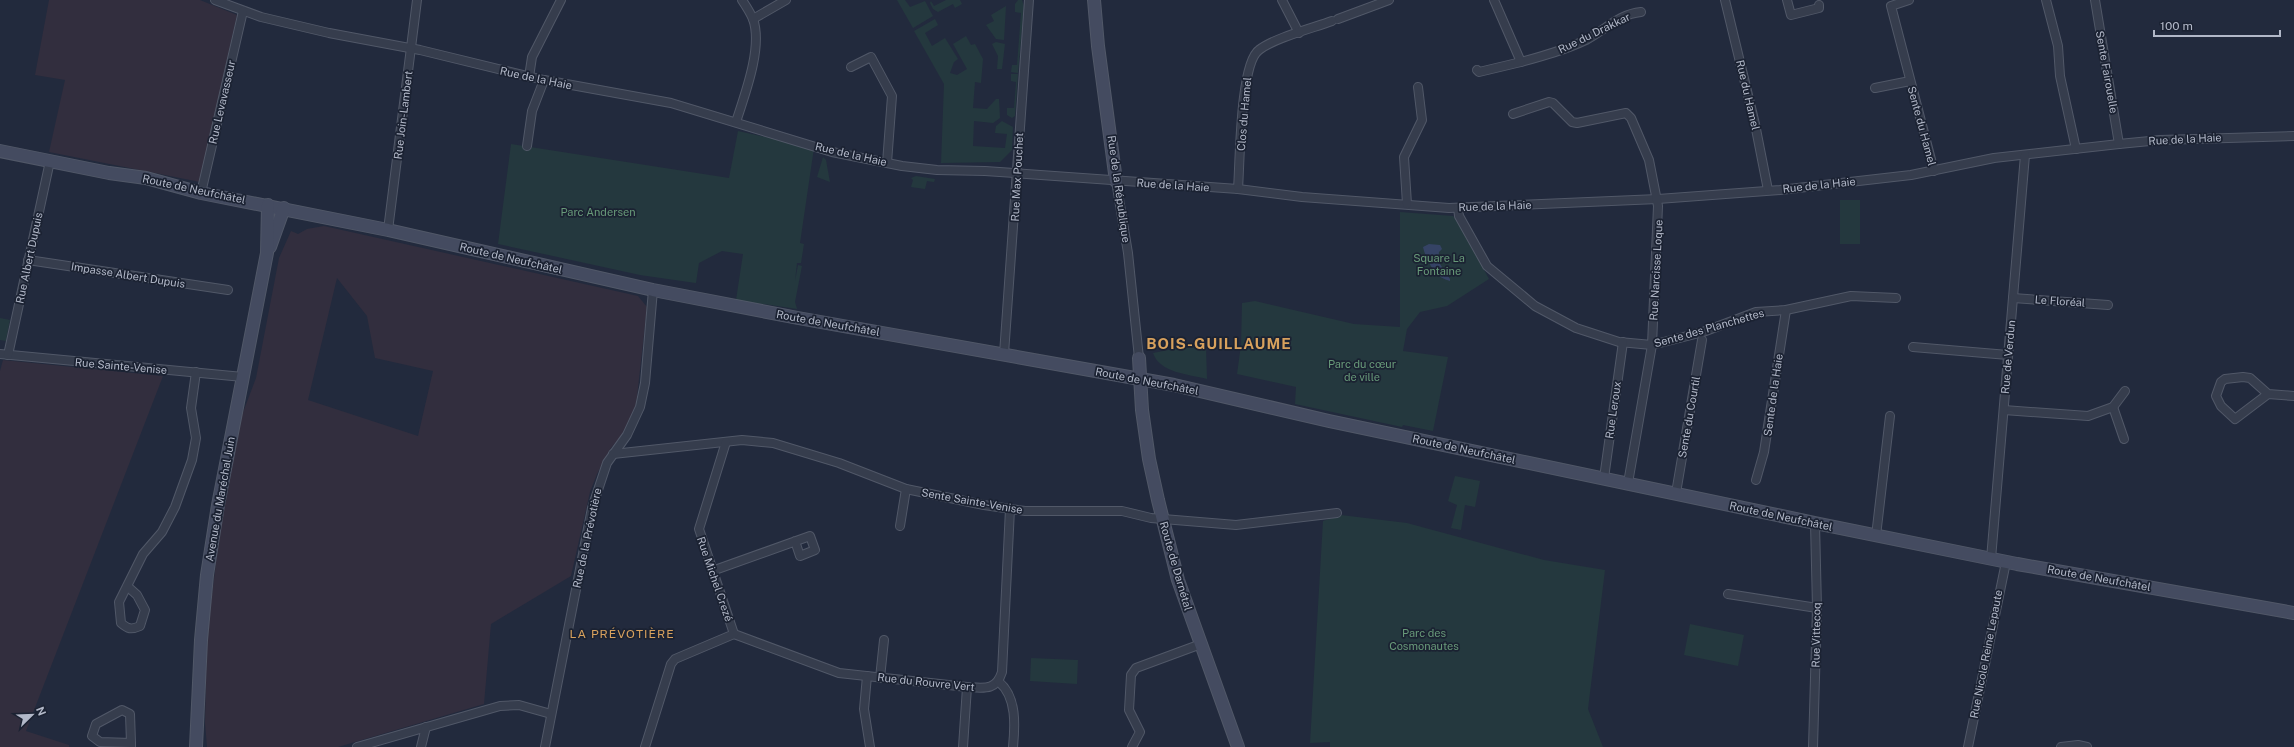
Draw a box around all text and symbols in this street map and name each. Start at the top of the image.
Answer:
street label: Rue du Drakkar [1556,10,1632,56]
scale bar [2154,12,2280,38]
text: 100 m [2160,19,2193,33]
street label: Sente Fairouelle [2094,30,2120,114]
street label: Rue Levavasseur [207,59,237,145]
street label: Rue du Hamel [1734,59,1762,131]
street label: Rue de la Haie [499,65,573,91]
street label: Rue Join-Lambert [392,70,414,160]
street label: Clos du Hamel [1235,77,1253,151]
street label: Sente du Hamel [1906,85,1938,167]
street label: Rue de la Haie [2148,131,2222,147]
street label: Rue Max Pouchet [1009,132,1025,222]
street label: Rue de la République [1106,135,1132,243]
street label: Rue de la Haie [814,140,888,168]
street label: Route de Neufchâtel [141,172,247,206]
street label: Rue de la Haie [1782,175,1856,195]
street label: Rue de la Haie [1136,176,1210,194]
street label: Rue de la Haie [1458,199,1532,213]
park label: Parc Andersen [560,206,636,218]
street label: Rue Albert Dupuis [13,211,45,305]
street label: Rue Narcisse Loque [1647,219,1665,321]
street label: Route de Neufchâtel [459,240,563,276]
park label: Square La Fontaine [1413,252,1465,277]
street label: Impasse Albert Dupuis [70,260,186,290]
street label: Le Floréal [2034,293,2086,309]
street label: Sente des Planchettes [1653,306,1766,349]
street label: Route de Neufchâtel [775,308,881,338]
street label: Rue de Verdun [1999,319,2017,395]
district label: BOIS-GUILLAUME [1146,335,1292,352]
street label: Sente de la Haie [1761,353,1785,437]
street label: Rue Sainte-Venise [74,356,168,376]
park label: Parc du cœur de ville [1328,358,1396,383]
street label: Route de Neufchâtel [1094,365,1200,397]
street label: Sente du Courtil [1676,375,1702,459]
street label: Rue Leroux [1603,380,1623,440]
street label: Route de Neufchâtel [1411,432,1517,466]
street label: Avenue du Maréchal Juin [203,436,237,562]
street label: Sente Sainte-Venise [920,486,1024,516]
street label: Rue de la Prévotière [570,487,604,589]
street label: Route de Neufchâtel [1728,499,1834,533]
street label: Route de Darnétal [1158,520,1194,612]
street label: Rue Michel Crezé [695,535,735,623]
street label: Route de Neufchâtel [2046,563,2152,593]
street label: Rue Nicole Reine Lepaute [1968,589,2004,719]
street label: Rue Vittecoq [1809,602,1823,668]
district label: LA PRÉVOTIÈRE [569,627,675,641]
park label: Parc des Cosmonautes [1389,627,1459,652]
street label: Rue du Rouvre Vert [877,671,975,693]
north arrow [12,695,52,735]
text: N [34,705,48,717]

